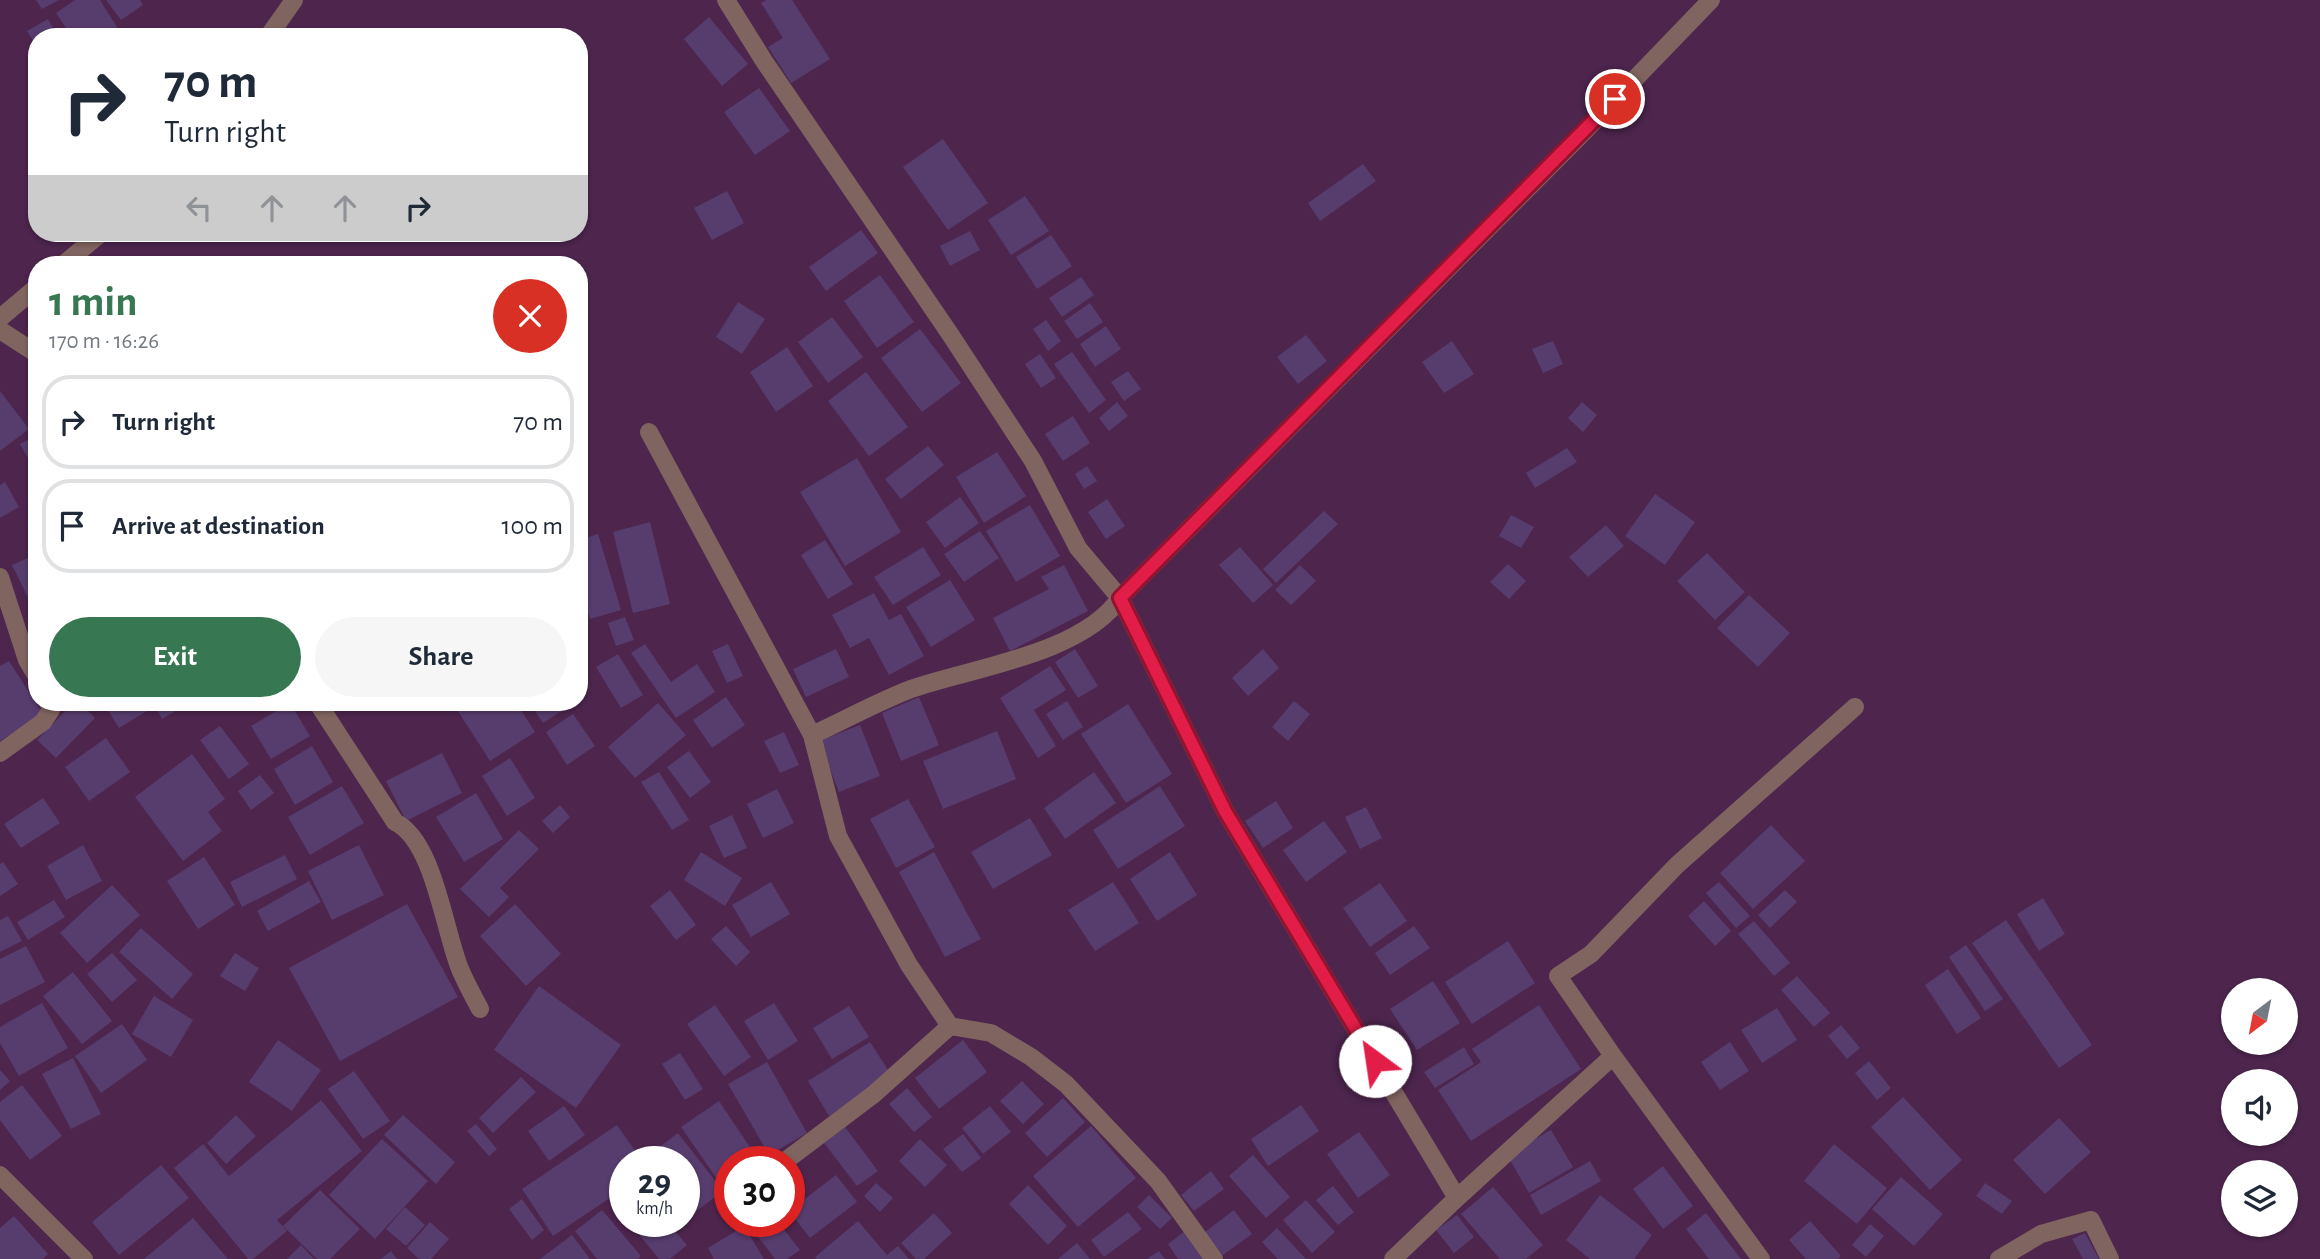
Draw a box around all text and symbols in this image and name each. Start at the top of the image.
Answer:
icon: right [49,56,140,147]
text: 70 m [164,58,258,107]
pin [1585,69,1645,129]
icon: arrive [1596,80,1634,118]
text: Turn right [164,116,286,148]
icon: left [180,189,218,227]
icon: ahead [253,189,291,227]
icon: ahead [326,189,364,227]
icon: right [399,189,437,227]
button: close [493,279,567,353]
text: 1 min [49,281,138,323]
text: 170 m · 16:26 [49,330,159,353]
icon: right [53,403,91,441]
text: Turn right [112,409,215,435]
text: 70 m [513,409,563,435]
icon: arrive [53,507,91,545]
text: Arrive at destination [112,513,325,539]
text: 100 m [502,513,563,539]
button: Exit [49,617,301,697]
button: Share [315,617,567,697]
north arrow [2221,978,2298,1055]
map controls [2221,978,2298,1237]
position arrow [1338,1024,1412,1098]
button: sound [2221,1069,2298,1146]
speed limit sign: 30 [714,1146,805,1237]
button: layers [2221,1160,2298,1237]
text: 29 [638,1165,671,1200]
text: km/h [636,1200,673,1218]

